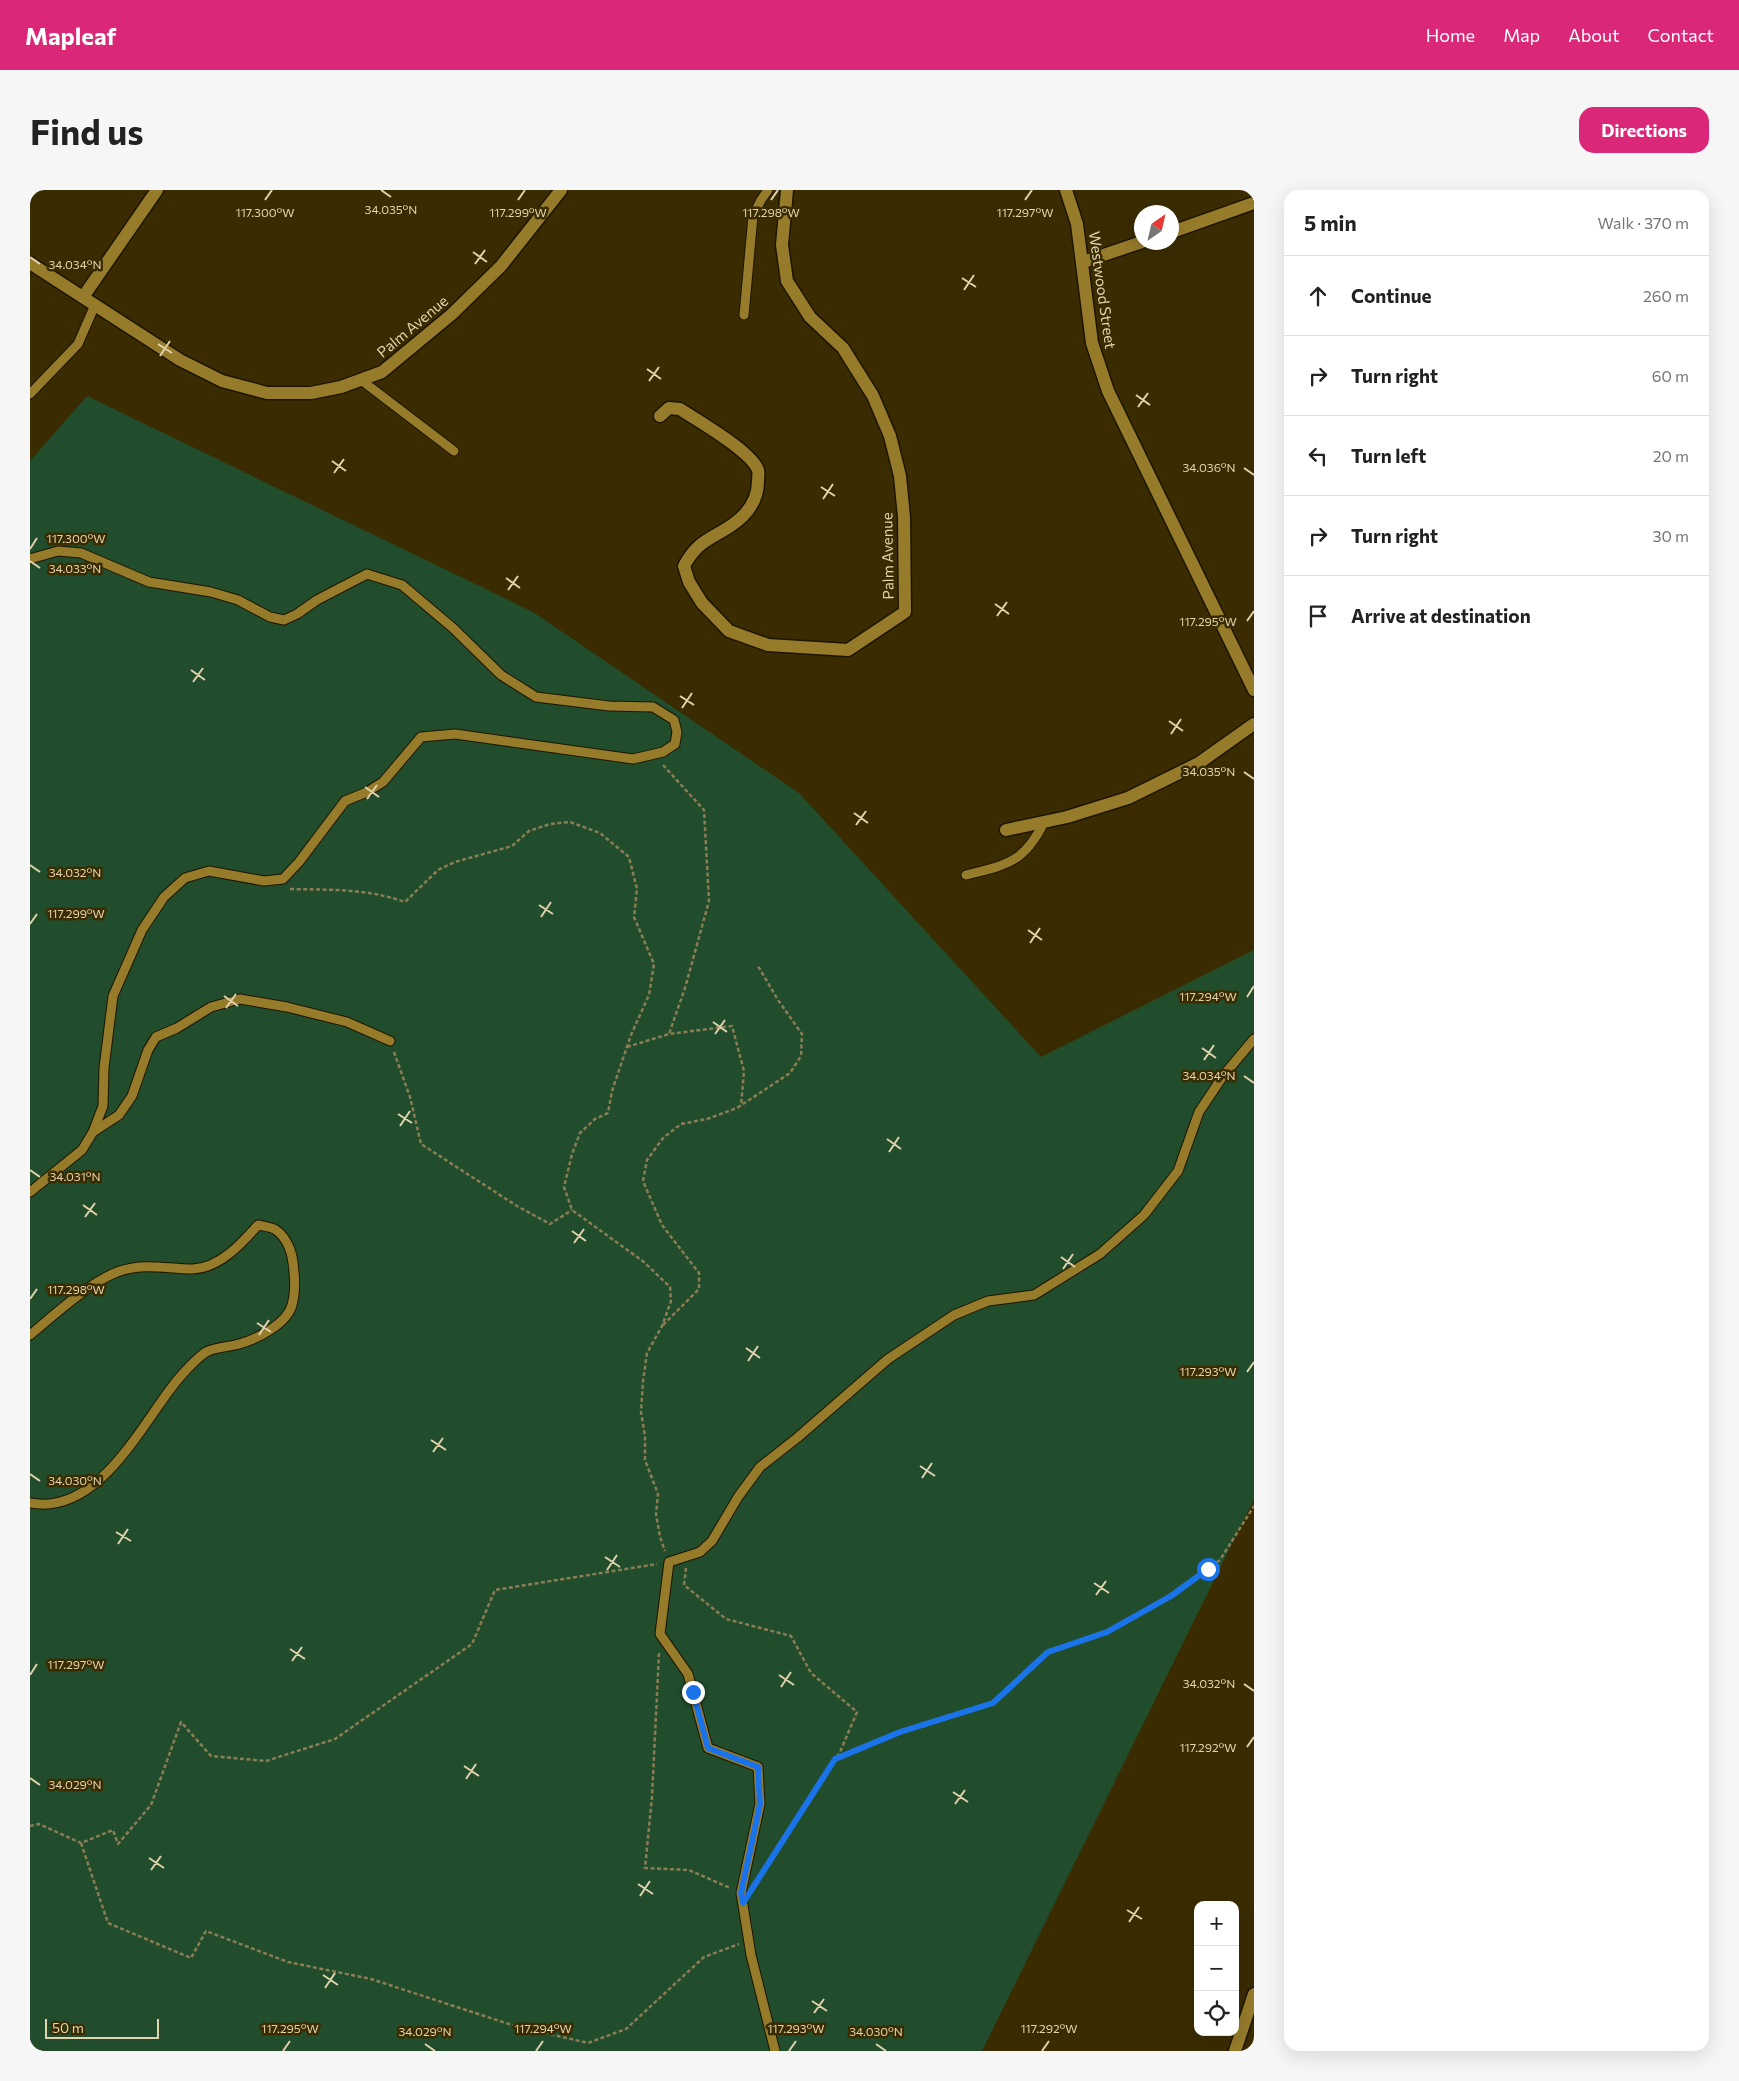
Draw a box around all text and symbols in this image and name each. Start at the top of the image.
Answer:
text: Mapleaf [25,21,116,50]
text: Home [1426,24,1475,46]
text: Map [1503,24,1540,46]
text: About [1568,24,1620,46]
text: Contact [1648,24,1714,46]
button: Directions [1579,107,1709,153]
text: Find us [30,109,144,152]
text: 34.035°N [365,202,417,216]
text: 117.300°W [236,205,294,219]
text: 117.299°W [489,205,547,219]
text: 117.298°W [742,205,800,219]
text: 117.297°W [997,205,1053,219]
north arrow [1134,205,1179,250]
text: 5 min [1304,210,1357,235]
text: Walk · 370 m [1598,213,1689,232]
street label: Westwood Street [1086,230,1120,350]
text: 34.034°N [48,257,102,271]
icon: ahead [1304,282,1332,310]
text: Continue [1351,284,1431,307]
text: 260 m [1643,286,1689,305]
street label: Palm Avenue [373,291,451,361]
icon: right [1304,362,1332,390]
text: Turn right [1351,364,1438,387]
text: 60 m [1652,366,1689,385]
icon: left [1304,442,1332,470]
text: Turn left [1351,444,1426,467]
text: 20 m [1653,446,1689,465]
text: 34.036°N [1182,460,1236,474]
street label: Palm Avenue [877,512,897,600]
icon: right [1304,522,1332,550]
text: Turn right [1351,524,1438,547]
text: 30 m [1652,526,1689,545]
text: 117.300°W [47,531,105,545]
text: 34.033°N [49,561,101,575]
icon: arrive [1304,602,1332,630]
text: Arrive at destination [1351,604,1531,627]
text: 117.295°W [1179,614,1237,628]
text: 34.035°N [1183,764,1235,778]
text: 34.032°N [49,865,101,879]
text: 117.299°W [47,906,105,920]
text: 117.294°W [1179,989,1237,1003]
text: 34.034°N [1182,1068,1236,1082]
text: 34.031°N [49,1169,101,1183]
text: 117.298°W [47,1282,105,1296]
text: 117.293°W [1179,1364,1237,1378]
text: 34.030°N [48,1473,102,1487]
route start [1197,1558,1220,1581]
text: 117.297°W [48,1657,104,1671]
text: 34.032°N [1183,1676,1235,1690]
route end [682,1681,705,1704]
text: 117.292°W [1179,1740,1237,1754]
text: 34.029°N [49,1777,101,1791]
map controls [1194,1901,1239,2036]
button: + [1194,1901,1239,1946]
button: − [1194,1946,1239,1991]
button: locate [1194,1991,1239,2036]
scale bar [45,2016,159,2039]
text: 50 m [52,2019,84,2036]
text: 117.295°W [261,2021,319,2035]
text: 117.294°W [514,2021,572,2035]
text: 117.293°W [767,2021,825,2035]
text: 117.292°W [1020,2021,1078,2035]
text: 34.029°N [399,2024,451,2038]
text: 34.030°N [849,2024,903,2038]

